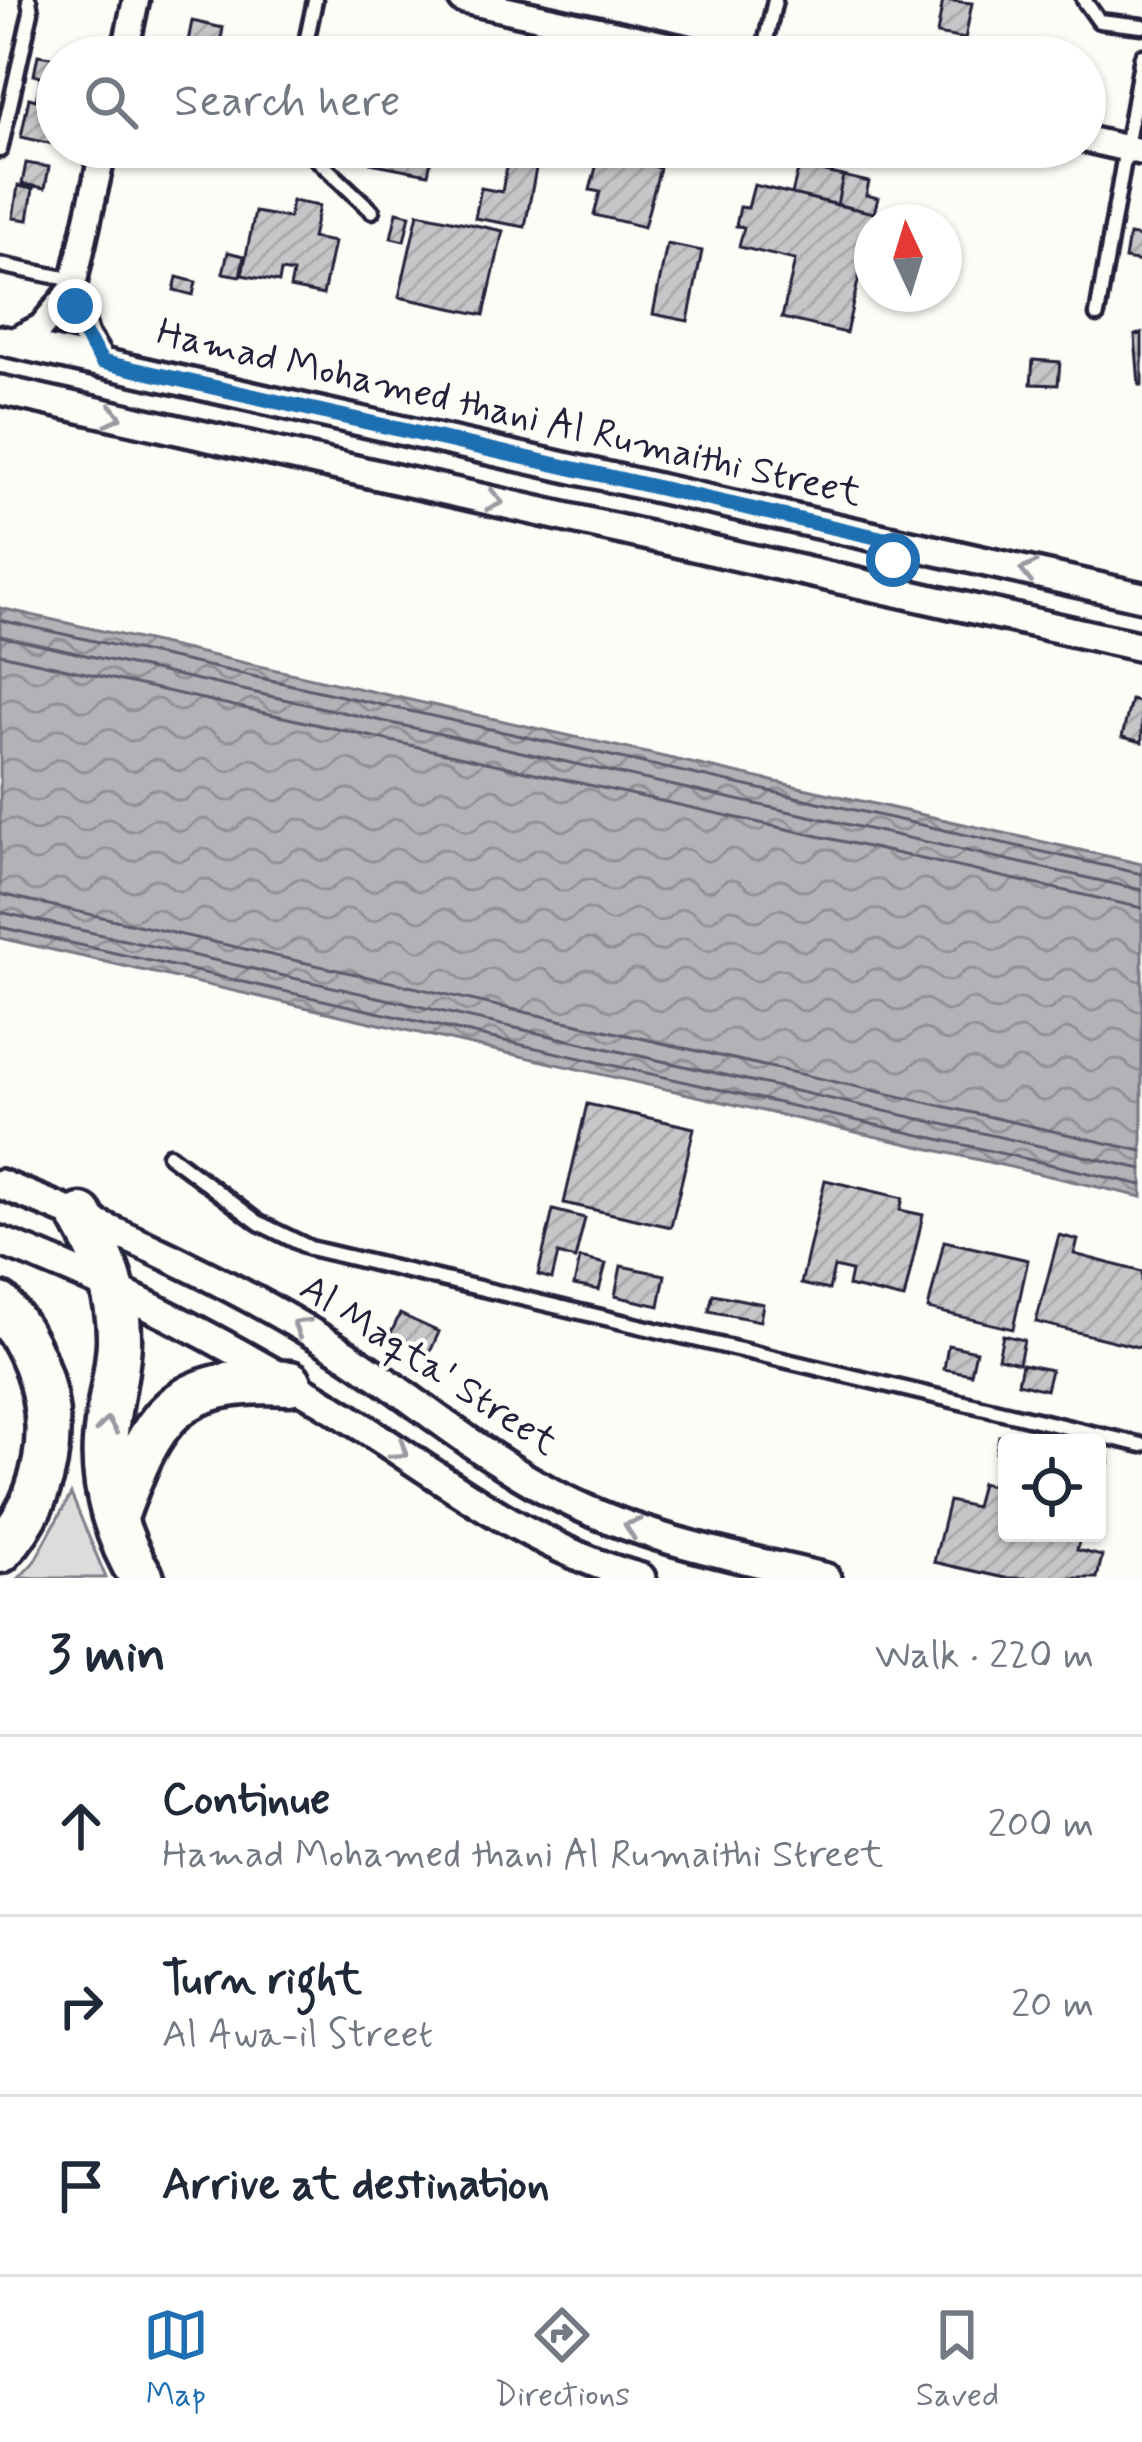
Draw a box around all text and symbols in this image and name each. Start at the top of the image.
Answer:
search box [36,36,1106,168]
icon: search [78,69,144,135]
text: Search here [174,73,401,132]
north arrow [854,204,962,312]
route end [48,279,102,333]
street label: Hamad Mohamed thani Al Rumaithi Street [152,308,866,520]
one-way arrow [104,402,124,427]
one-way arrow [484,488,504,513]
route start [866,533,920,587]
one-way arrow [1018,560,1038,585]
street label: Al Maqta' Street [289,1264,567,1469]
one-way arrow [291,1318,313,1340]
one-way arrow [94,1416,120,1436]
map controls [998,1434,1106,1542]
button: locate [998,1434,1106,1542]
one-way arrow [387,1437,409,1459]
one-way arrow [623,1517,644,1541]
text: 3 min [48,1623,166,1689]
text: Walk · 220 m [875,1631,1094,1682]
text: Continue [162,1771,330,1830]
icon: ahead [48,1793,114,1859]
text: 200 m [988,1800,1094,1851]
text: Hamad Mohamed thani Al Rumaithi Street [162,1830,884,1881]
text: Turn right [162,1951,362,2010]
icon: right [48,1973,114,2039]
text: 20 m [1011,1980,1094,2031]
text: Al Awa-il Street [162,2010,433,2061]
icon: arrive [48,2153,114,2219]
text: Arrive at destination [162,2156,550,2215]
tab: Map [143,2302,209,2418]
tab: Directions [494,2302,630,2418]
tab: Saved [916,2302,999,2418]

